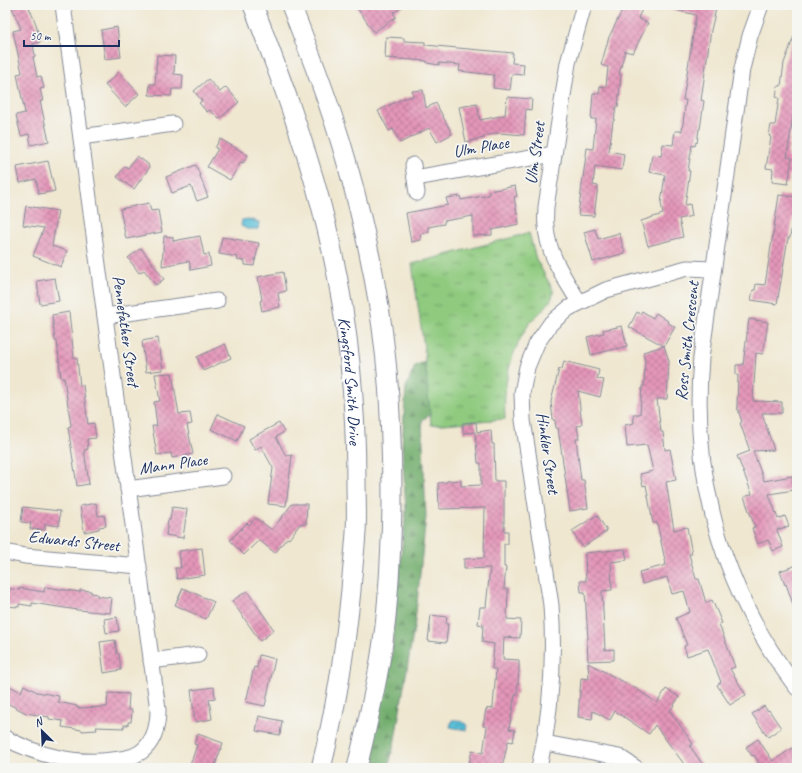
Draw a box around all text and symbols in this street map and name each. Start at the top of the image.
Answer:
scale bar [24,22,119,48]
text: 50 m [30,28,52,44]
street label: Ulm Street [520,118,550,186]
street label: Ulm Place [452,132,512,162]
street label: Pennefather Street [108,274,145,390]
street label: Ross Smith Crescent [670,278,704,402]
street label: Kingsford Smith Drive [334,316,366,447]
street label: Hinkler Street [532,411,564,497]
street label: Mann Place [138,449,210,479]
street label: Edwards Street [28,526,123,556]
north arrow [22,711,62,751]
text: N [32,713,46,730]

